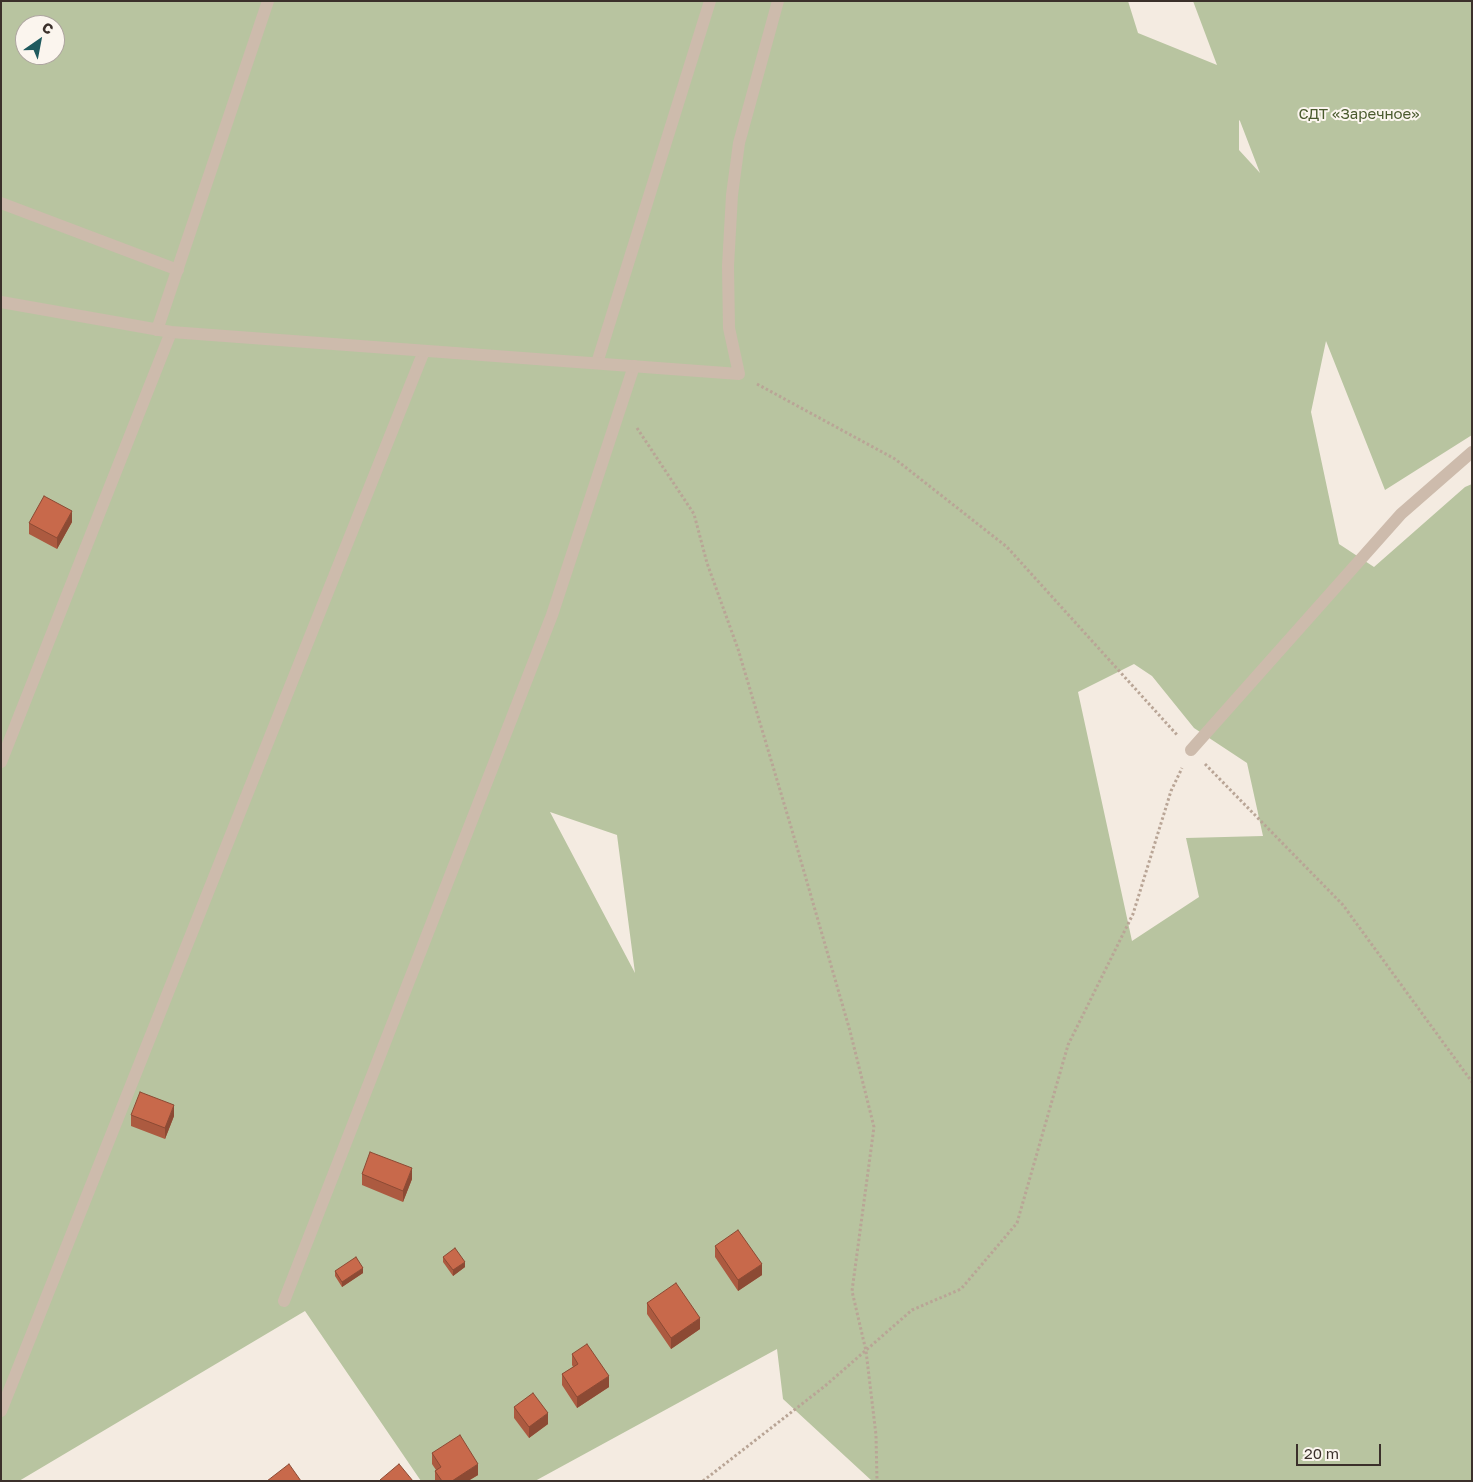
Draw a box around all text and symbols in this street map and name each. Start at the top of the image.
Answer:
north arrow [15,15,65,65]
text: С [39,18,57,38]
park label: СДТ «Заречное» [1298,105,1420,123]
scale bar [1298,1434,1383,1466]
text: 20 m [1304,1444,1339,1462]

